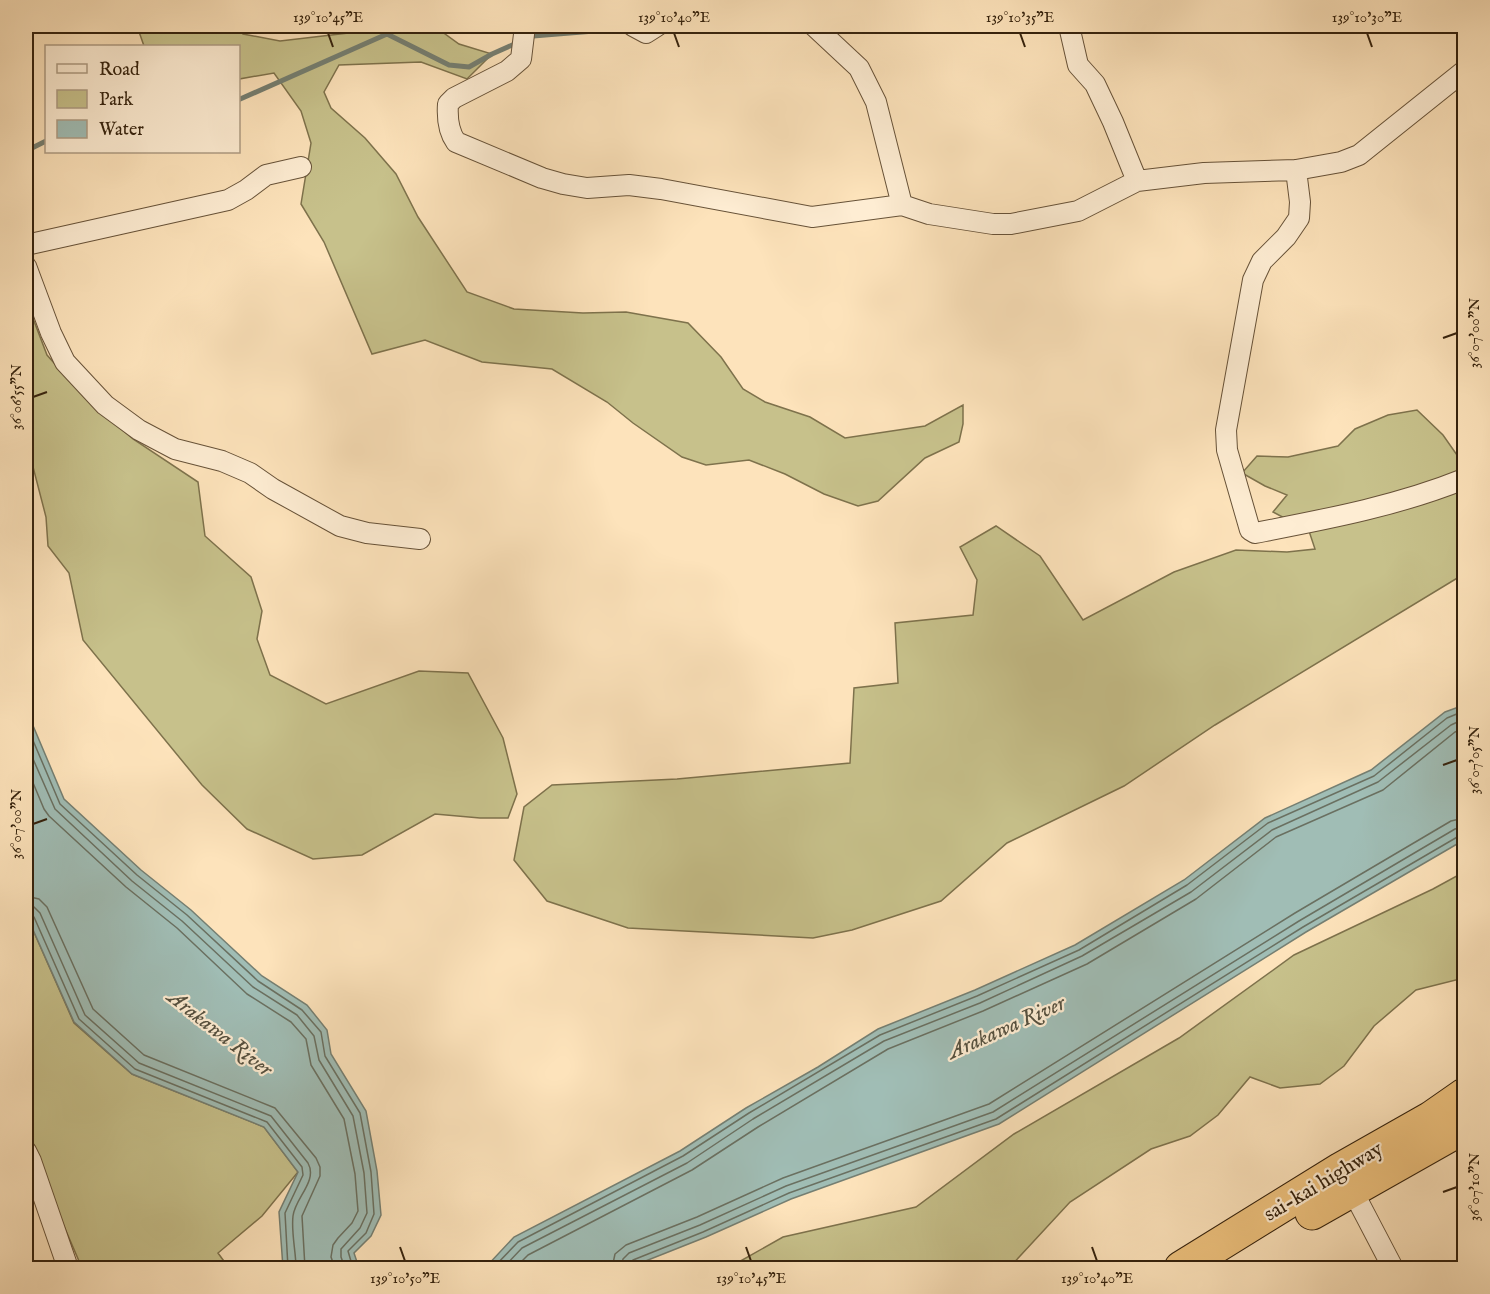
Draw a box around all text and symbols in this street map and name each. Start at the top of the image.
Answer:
text: 139°10'45"E [293,8,363,27]
text: 139°10'40"E [638,8,710,27]
text: 139°10'35"E [986,8,1054,27]
text: 139°10'30"E [1332,8,1402,27]
legend [45,45,240,153]
text: Road [99,59,140,82]
text: Park [99,89,134,112]
text: Water [99,119,144,142]
text: 36°07'00"N [1465,298,1484,368]
text: 36°06'55"N [7,364,26,430]
text: 36°07'05"N [1465,726,1484,794]
text: 36°07'00"N [7,789,26,859]
water label: Arakawa River [160,983,279,1084]
water label: Arakawa River [942,989,1071,1067]
street label: sai-kai highway [1259,1136,1389,1228]
text: 36°07'10"N [1465,1153,1484,1221]
text: 139°10'50"E [370,1269,440,1288]
text: 139°10'45"E [716,1269,786,1288]
text: 139°10'40"E [1061,1269,1133,1288]

